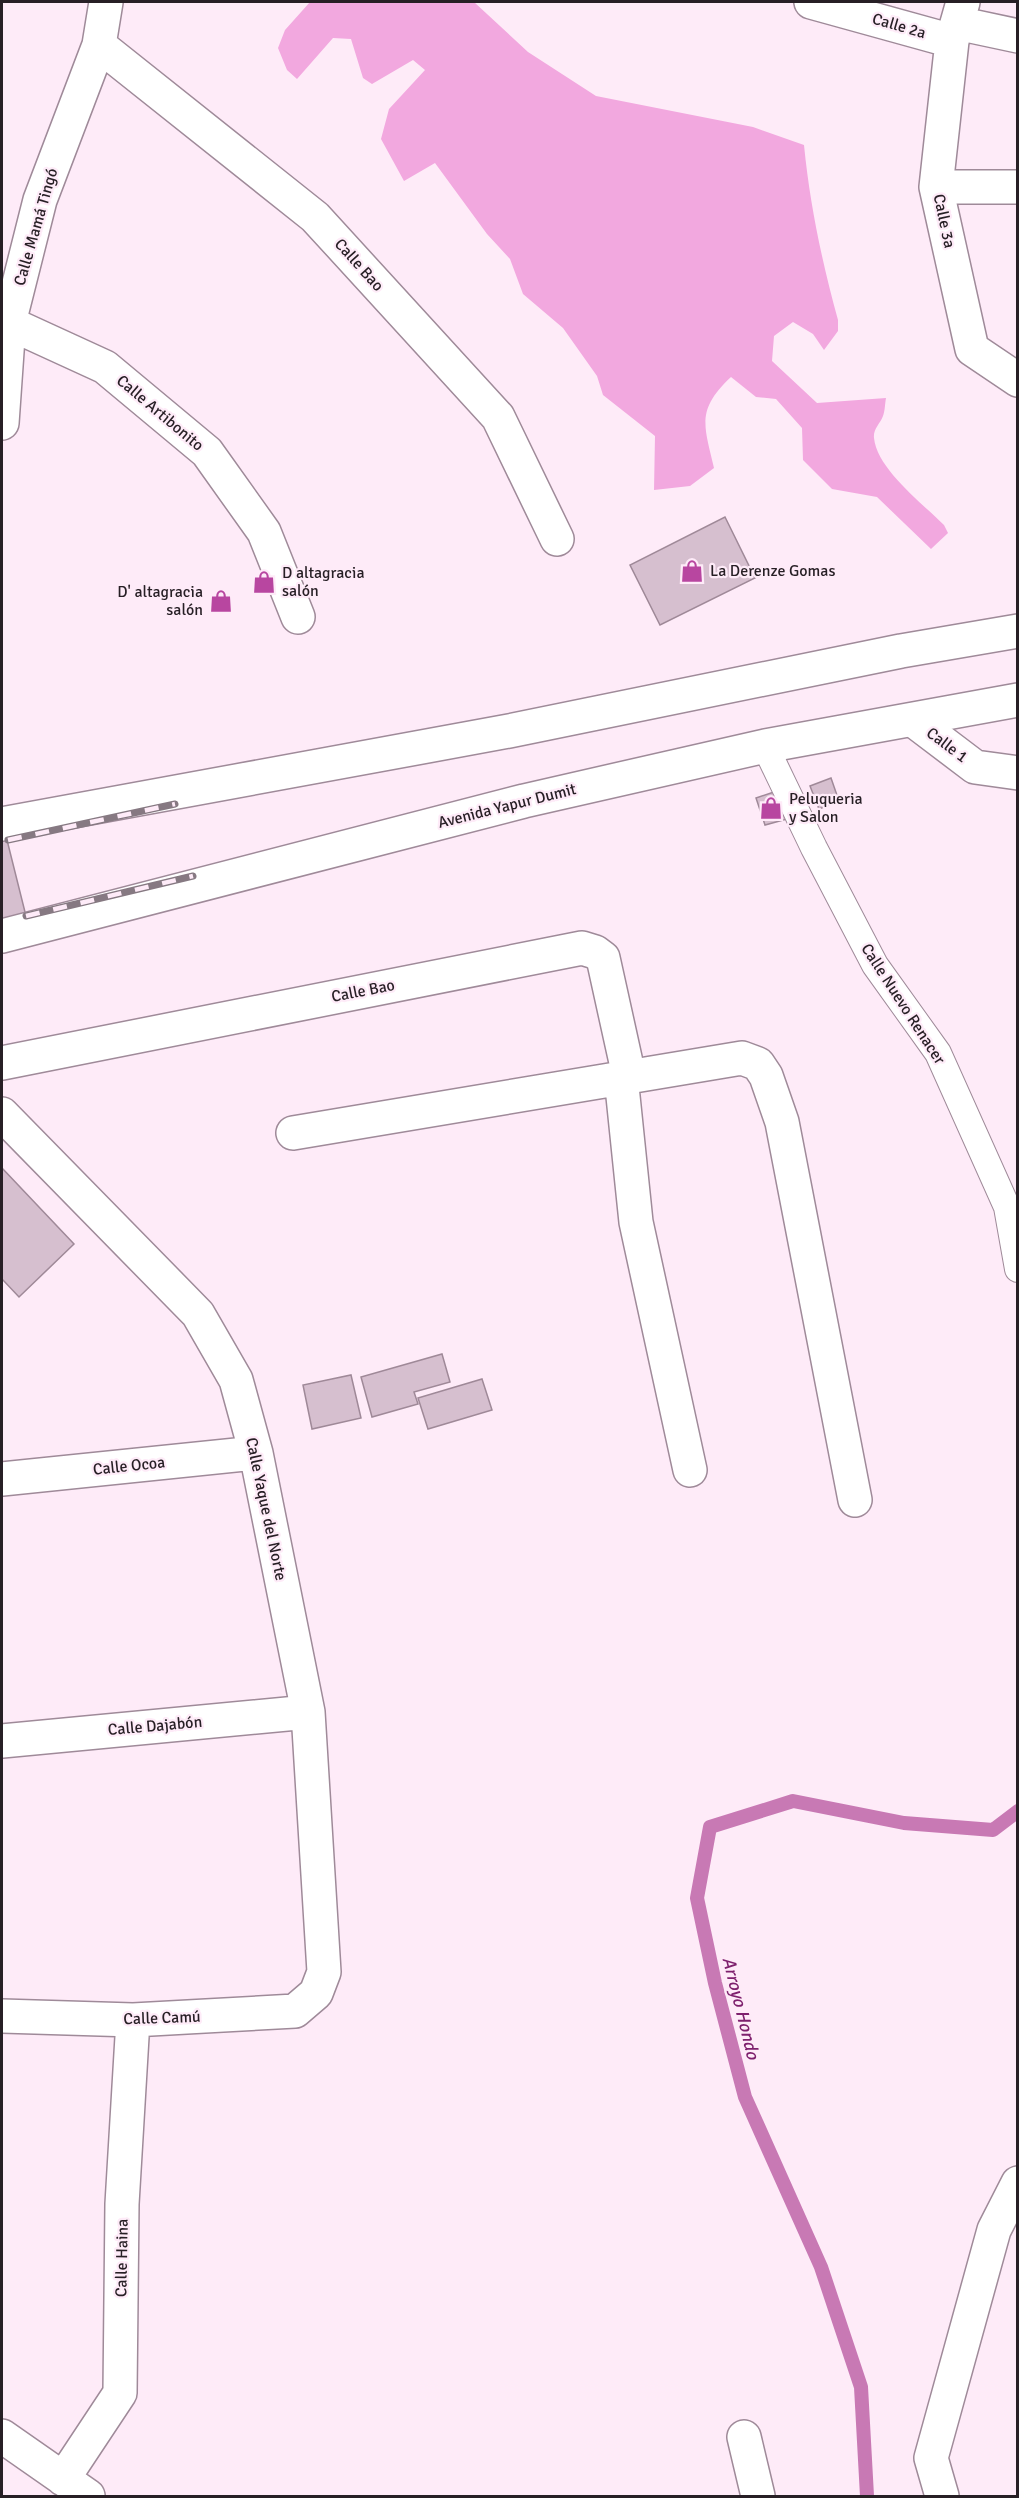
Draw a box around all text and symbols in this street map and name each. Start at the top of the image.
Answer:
street label: Calle 2a [870,9,928,43]
street label: Calle Mamá Tingó [10,166,62,288]
street label: Calle 3a [928,192,960,250]
street label: Calle Bao [330,234,388,296]
street label: Calle Artibonito [112,371,208,455]
shop icon: La Derenze Gomas [679,558,705,584]
place label: La Derenze Gomas [710,561,835,581]
place label: D altagracia salón [282,563,365,601]
shop icon: D altagracia salón [251,569,277,595]
place label: D' altagracia salón [117,582,203,620]
shop icon: D' altagracia salón [208,588,234,614]
street label: Calle 1 [922,723,972,767]
street label: Avenida Yapur Dumit [436,779,578,833]
place label: Peluqueria y Salon [789,789,863,827]
shop icon: Peluqueria y Salon [758,795,784,821]
street label: Calle Nuevo Renacer [856,940,950,1068]
street label: Calle Bao [330,975,396,1007]
street label: Calle Yaque del Norte [241,1436,291,1582]
street label: Calle Ocoa [92,1452,166,1480]
street label: Calle Dajabón [107,1712,203,1740]
water label: Arroyo Hondo [718,1955,765,2063]
street label: Calle Camú [123,2007,201,2029]
street label: Calle Haina [111,2219,133,2297]

